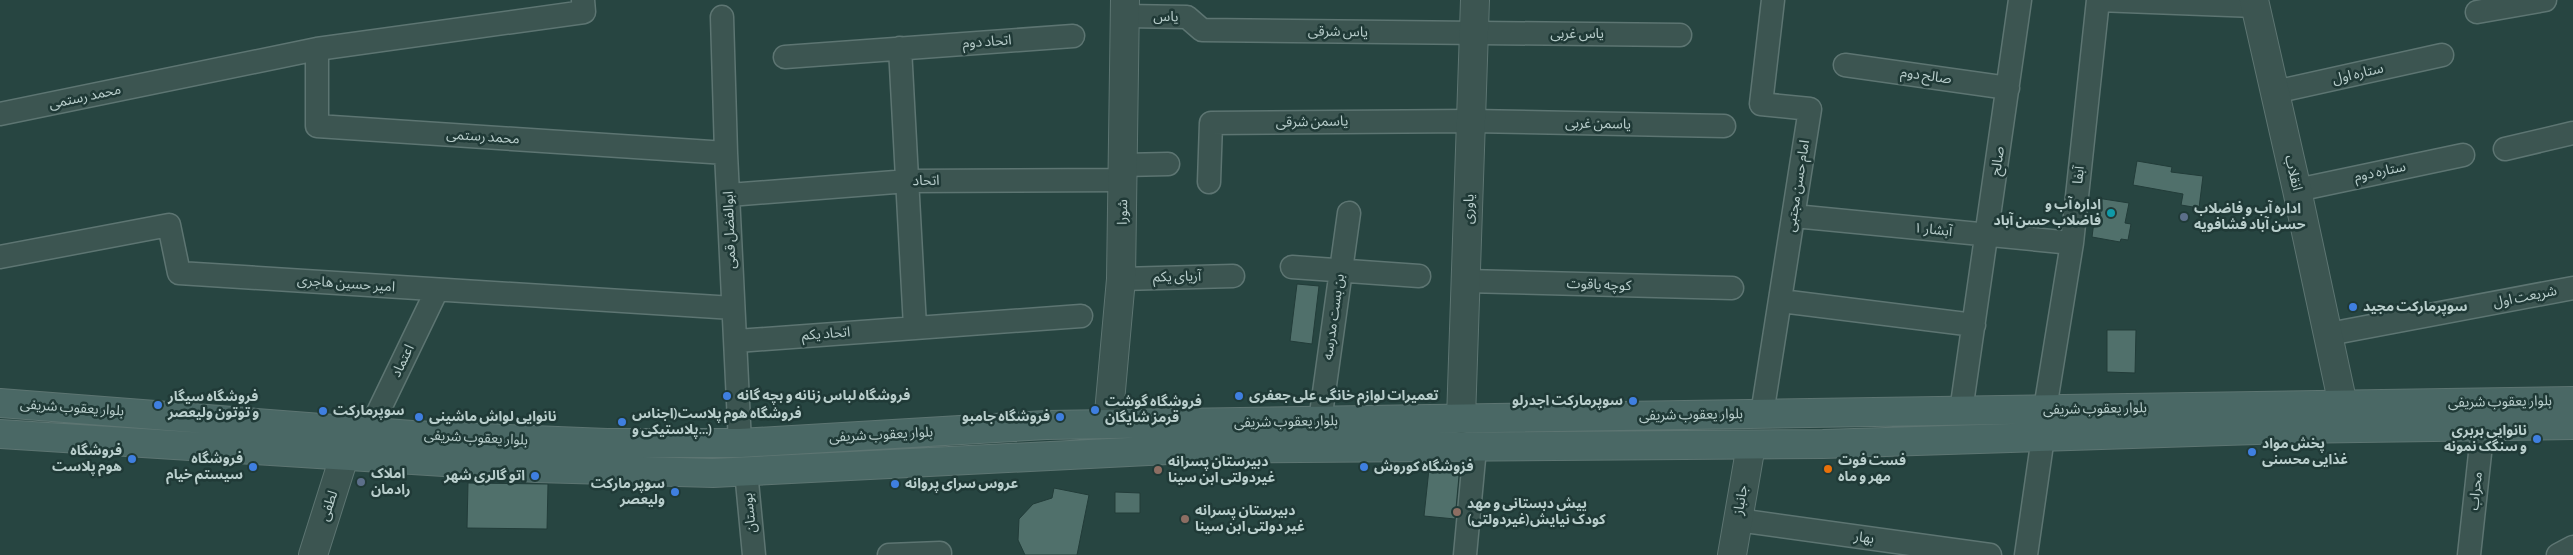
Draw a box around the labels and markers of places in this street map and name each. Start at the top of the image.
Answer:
place label: اداره آب و فاضلاب حسن آباد [1993,196,2101,228]
place label: اداره آب و فاضلاب حسن آباد فشافویه [2194,200,2306,232]
marker: اداره آب و فاضلاب حسن آباد [2105,207,2117,219]
marker: اداره آب و فاضلاب حسن آباد فشافویه [2178,211,2190,223]
place label: سوپرمارکت مجید [2363,300,2468,316]
marker: سوپرمارکت مجید [2347,301,2359,313]
place label: فروشگاه لباس زنانه و بچه گانه [737,387,910,405]
place label: تعمیرات لوازم خانگی علی جعفری [1249,387,1439,406]
place label: فروشگاه سیگار و توتون ولیعصر [167,388,259,421]
marker: فروشگاه لباس زنانه و بچه گانه [721,390,733,402]
marker: تعمیرات لوازم خانگی علی جعفری [1233,390,1245,402]
place label: فروشگاه گوشت قرمز شایگان [1105,393,1202,426]
place label: سوپرمارکت اجدرلو [1512,394,1623,410]
marker: سوپرمارکت اجدرلو [1627,395,1639,407]
marker: فروشگاه سیگار و توتون ولیعصر [152,399,164,411]
place label: سوپرمارکت [333,404,405,420]
marker: فروشگاه گوشت قرمز شایگان [1089,404,1101,416]
marker: سوپرمارکت [317,405,329,417]
place label: فروشگاه هوم پلاست(اجناس پلاستیکی و...) [632,405,802,439]
place label: فروشگاه جامبو [962,408,1050,425]
place label: نانوایی لواش ماشینی [429,410,557,424]
marker: نانوایی لواش ماشینی [413,411,425,423]
marker: فروشگاه جامبو [1054,411,1066,423]
marker: فروشگاه هوم پلاست(اجناس پلاستیکی و...) [616,416,628,428]
place label: نانوایی بربری و سنگک نمونه [2444,424,2527,454]
marker: نانوایی بربری و سنگک نمونه [2531,433,2543,445]
place label: پخش مواد غذایی محسنی [2262,437,2348,467]
place label: فروشگاه هوم پلاست [52,442,122,477]
marker: پخش مواد غذایی محسنی [2246,446,2258,458]
place label: فروشگاه سیستم خیام [166,450,243,485]
place label: فست فوت مهر و ماه [1838,452,1906,485]
marker: فروشگاه هوم پلاست [126,453,138,465]
place label: دبیرستان پسرانه غیردولتی ابن سینا [1168,455,1276,486]
place label: فزوشگاه کوروش [1374,458,1473,475]
marker: فروشگاه سیستم خیام [247,461,259,473]
marker: فزوشگاه کوروش [1358,461,1370,473]
marker: فست فوت مهر و ماه [1822,463,1834,475]
marker: دبیرستان پسرانه غیردولتی ابن سینا [1152,464,1164,476]
place label: املاک رادمان [371,467,410,498]
place label: اتو گالری شهر [443,467,525,484]
marker: اتو گالری شهر [529,470,541,482]
marker: املاک رادمان [355,476,367,488]
place label: سوپر مارکت ولیعصر [591,477,665,508]
place label: عروس سرای پروانه [905,477,1019,493]
marker: عروس سرای پروانه [889,478,901,490]
marker: سوپر مارکت ولیعصر [669,486,681,498]
place label: پیش دبستانی و مهد کودک نیایش(غیردولتی) [1467,497,1606,528]
place label: دبیرستان پسرانه غیر دولتی ابن سینا [1195,504,1305,535]
marker: پیش دبستانی و مهد کودک نیایش(غیردولتی) [1451,506,1463,518]
marker: دبیرستان پسرانه غیر دولتی ابن سینا [1179,513,1191,525]

